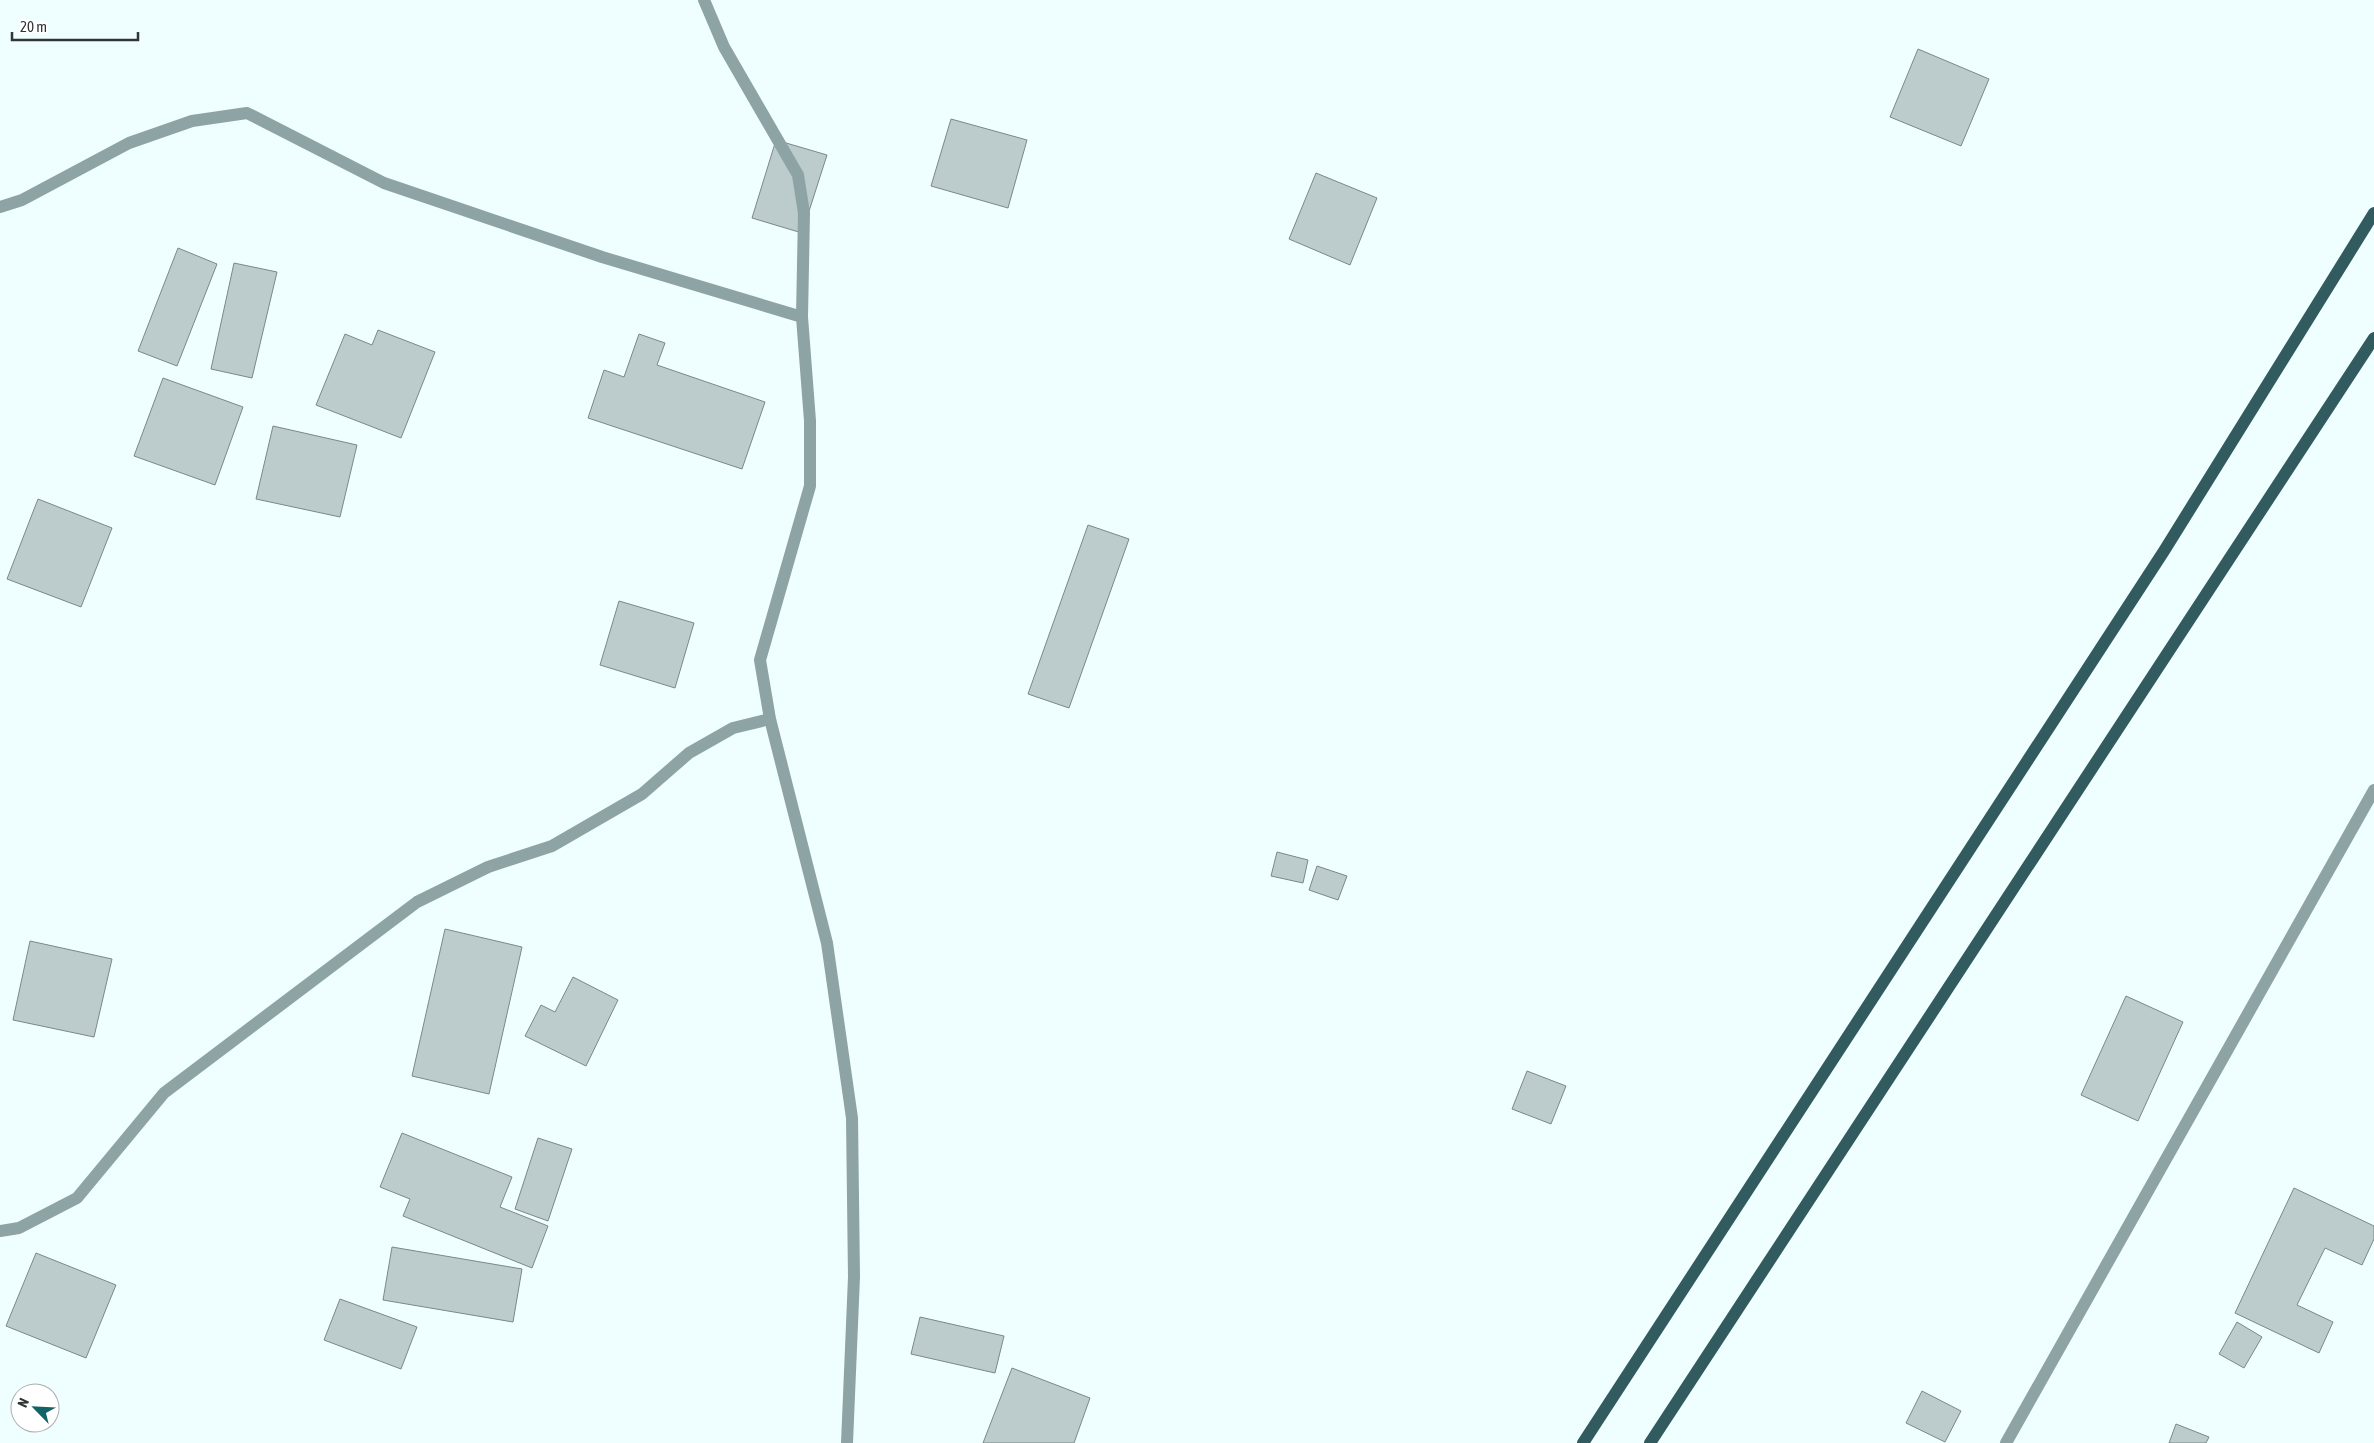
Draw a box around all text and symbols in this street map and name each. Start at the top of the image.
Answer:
scale bar [12,10,139,42]
text: 20 m [20,18,47,35]
north arrow [10,1383,60,1433]
text: N [14,1396,32,1410]

